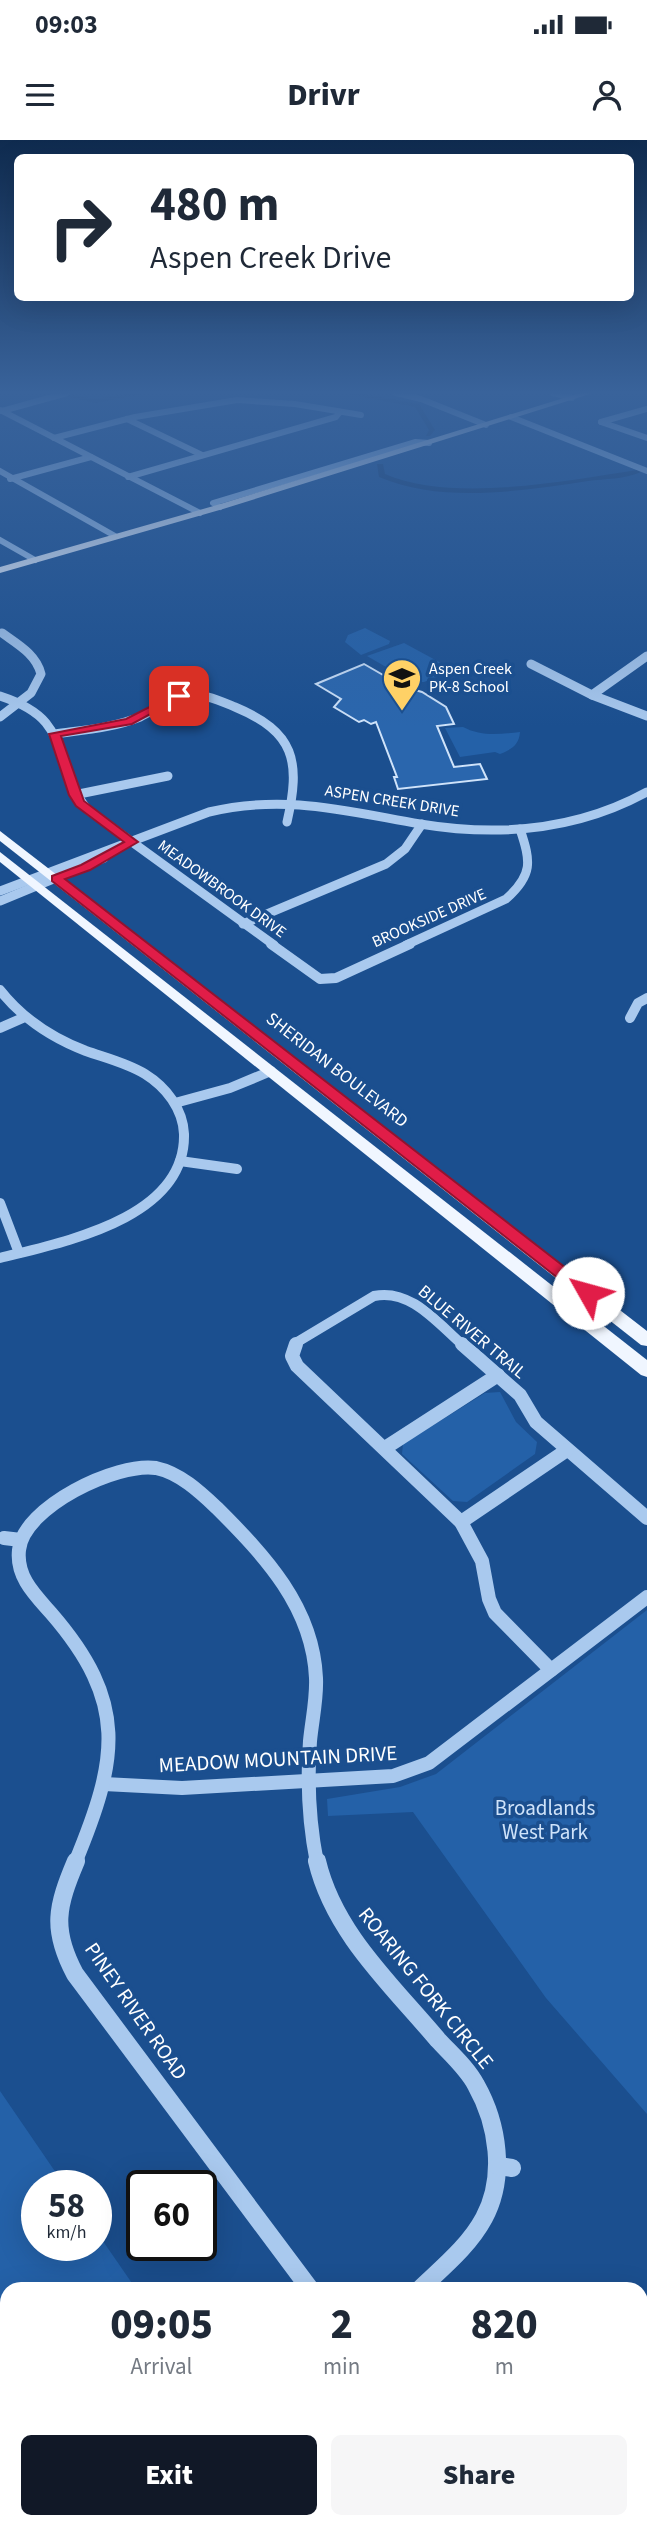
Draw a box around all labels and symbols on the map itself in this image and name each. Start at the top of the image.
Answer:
school or university icon: Aspen Creek PK-8 School [381,657,423,712]
place label: Aspen Creek PK-8 School [429,658,512,698]
pin [149,666,209,726]
street label: ASPEN CREEK DRIVE [323,780,461,822]
street label: MEADOWBROOK DRIVE [153,835,291,943]
street label: BROOKSIDE DRIVE [368,883,490,953]
street label: SHERIDAN BOULEVARD [261,1007,413,1133]
position arrow [551,1256,625,1330]
street label: BLUE RIVER TRAIL [413,1279,532,1385]
street label: MEADOW MOUNTAIN DRIVE [158,1738,398,1780]
park label: Broadlands West Park [495,1793,596,1847]
street label: ROARING FORK CIRCLE [351,1901,501,2075]
street label: PINEY RIVER ROAD [77,1936,195,2086]
speed limit sign: 60 [126,2170,217,2261]

